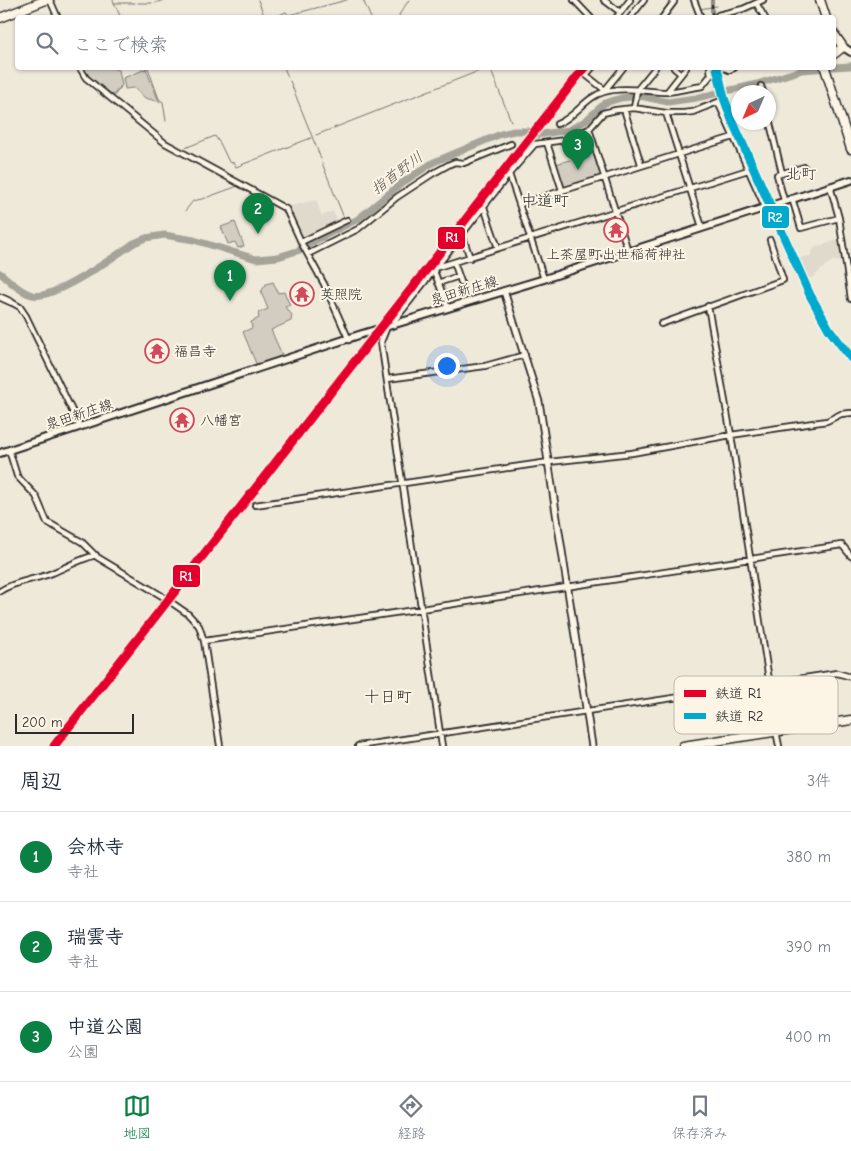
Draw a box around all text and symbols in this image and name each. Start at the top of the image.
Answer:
search box [15,15,836,70]
icon: search [33,29,61,57]
text: ここで検索 [73,34,168,56]
north arrow [731,85,776,130]
pin: 3 [562,129,594,170]
water label: 指首野川 [368,148,426,198]
district label: 北町 [786,165,817,183]
district label: 中道町 [521,192,569,210]
pin: 2 [242,193,274,234]
line badge: R2 [761,205,790,229]
text: R2 [767,209,783,226]
temple icon: 上茶屋町出世稲荷神社 [603,217,629,243]
line badge: R1 [437,226,466,250]
text: R1 [445,229,459,246]
place label: 上茶屋町出世稲荷神社 [546,246,686,263]
pin: 1 [214,260,246,301]
street label: 泉田新庄線 [428,272,500,309]
temple icon: 英照院 [289,281,315,307]
place label: 英照院 [320,286,362,303]
temple icon: 福昌寺 [144,338,170,364]
place label: 福昌寺 [174,343,216,360]
your location [434,353,460,379]
street label: 泉田新庄線 [43,396,115,433]
temple icon: 八幡宮 [169,407,195,433]
place label: 八幡宮 [200,412,242,429]
line badge: R1 [172,564,201,588]
text: R1 [179,568,193,585]
legend [674,676,838,734]
text: 鉄道 R1 [715,685,762,702]
district label: 十日町 [364,688,412,706]
text: 鉄道 R2 [715,708,763,725]
scale bar [15,711,134,734]
text: 200 m [22,714,63,731]
text: 周辺 [20,769,62,793]
text: 3件 [807,772,831,790]
text: 会林寺 [67,836,124,858]
text: 1 [33,848,39,866]
text: 380 m [786,848,831,866]
text: 寺社 [67,863,99,881]
text: 瑞雲寺 [67,926,124,948]
text: 2 [32,938,40,956]
text: 390 m [786,938,831,956]
text: 寺社 [67,953,99,971]
text: 中道公園 [67,1016,143,1038]
text: 3 [32,1028,40,1046]
text: 400 m [785,1028,831,1046]
text: 公園 [67,1043,99,1061]
tab: 地図 [123,1092,151,1142]
tab: 経路 [397,1092,425,1142]
tab: 保存済み [672,1092,728,1142]

